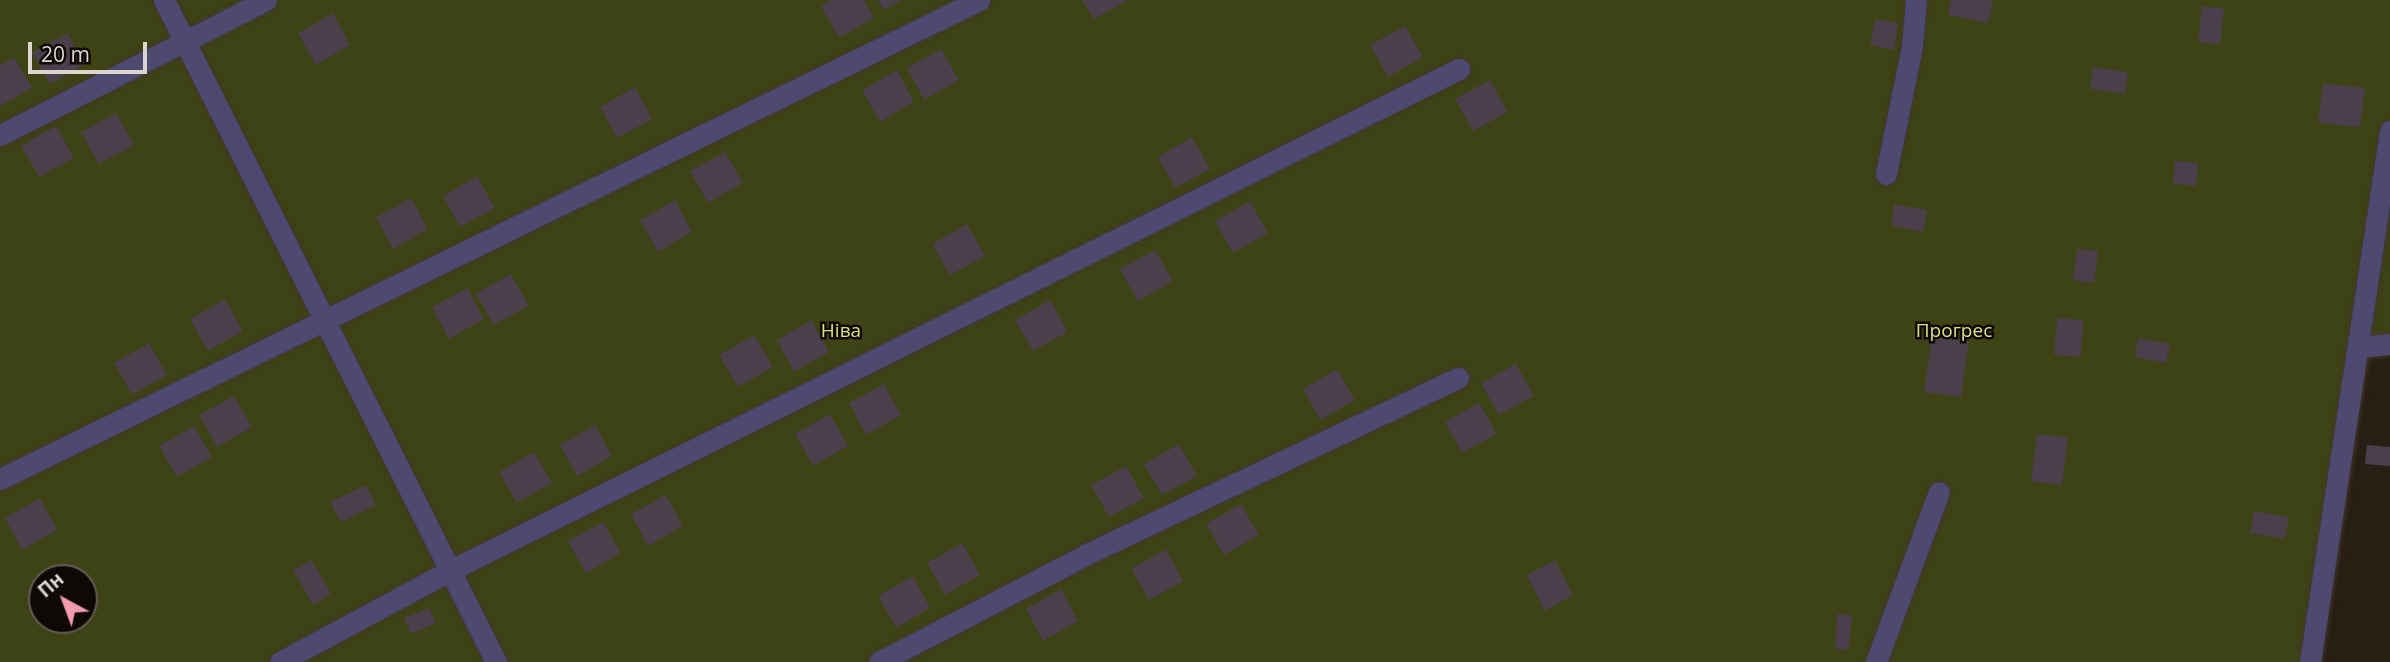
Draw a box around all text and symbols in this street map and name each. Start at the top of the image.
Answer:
scale bar [32,28,150,72]
text: 20 m [41,40,90,68]
park label: Ніва [821,320,861,342]
park label: Прогрес [1916,320,1992,342]
north arrow [28,564,98,634]
text: Пн [32,566,69,603]

